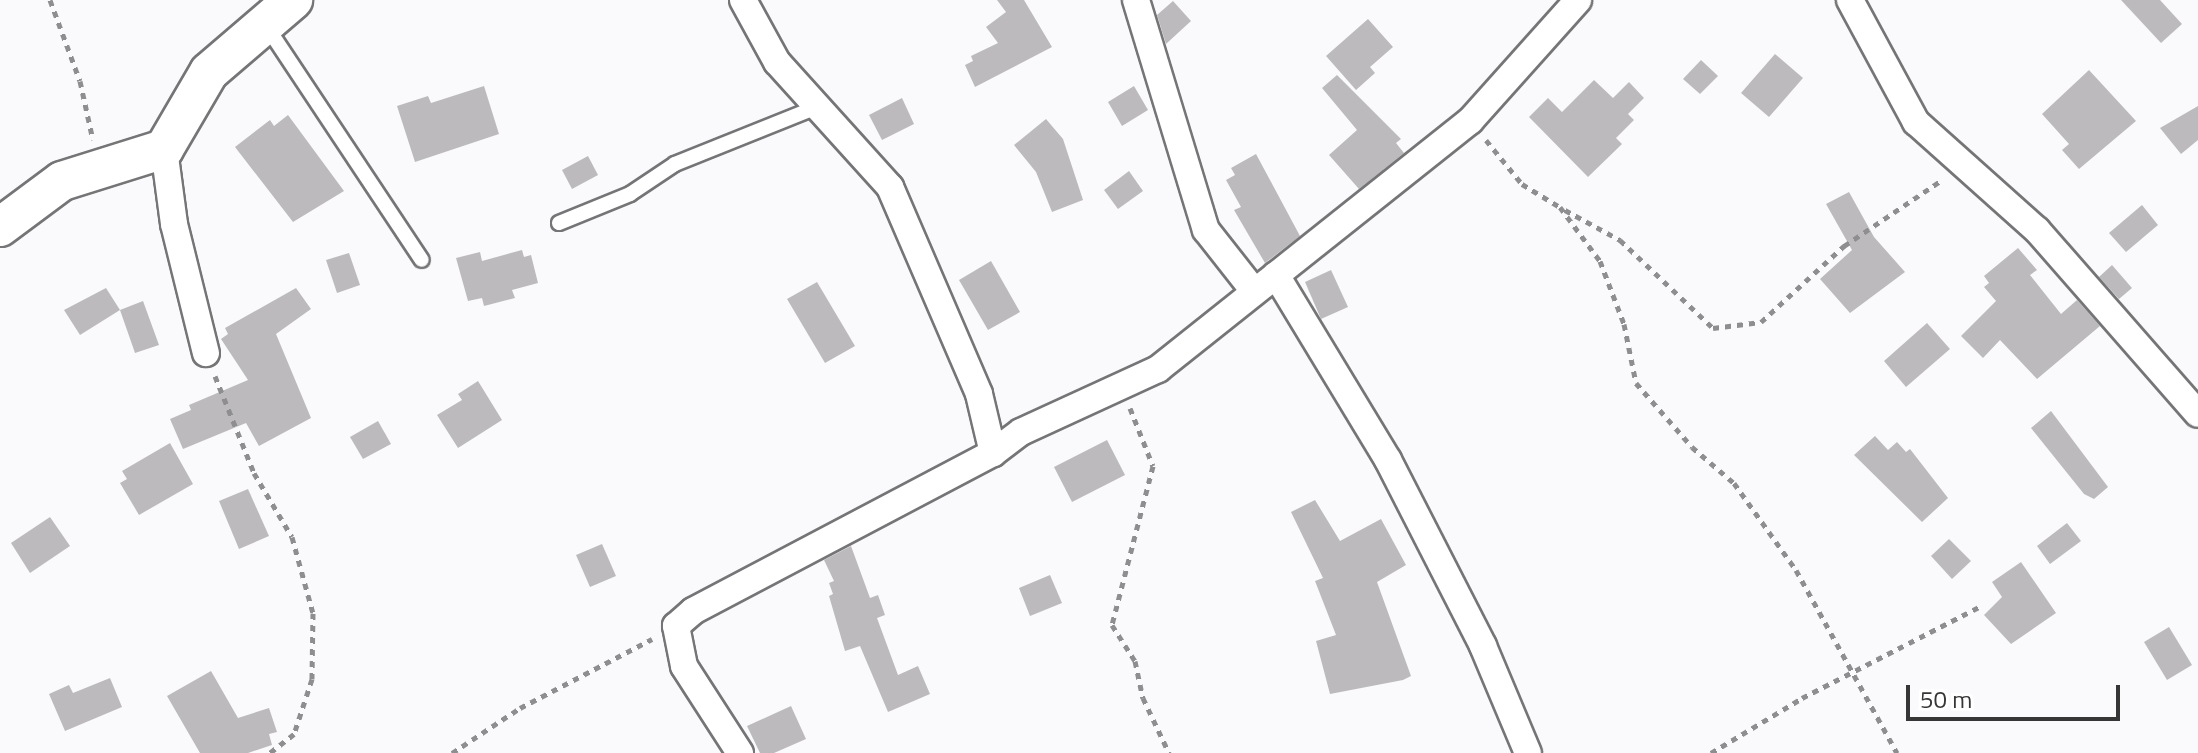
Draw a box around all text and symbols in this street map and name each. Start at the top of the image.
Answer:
scale bar [1910,669,2124,719]
text: 50 m [1920,681,1972,717]

